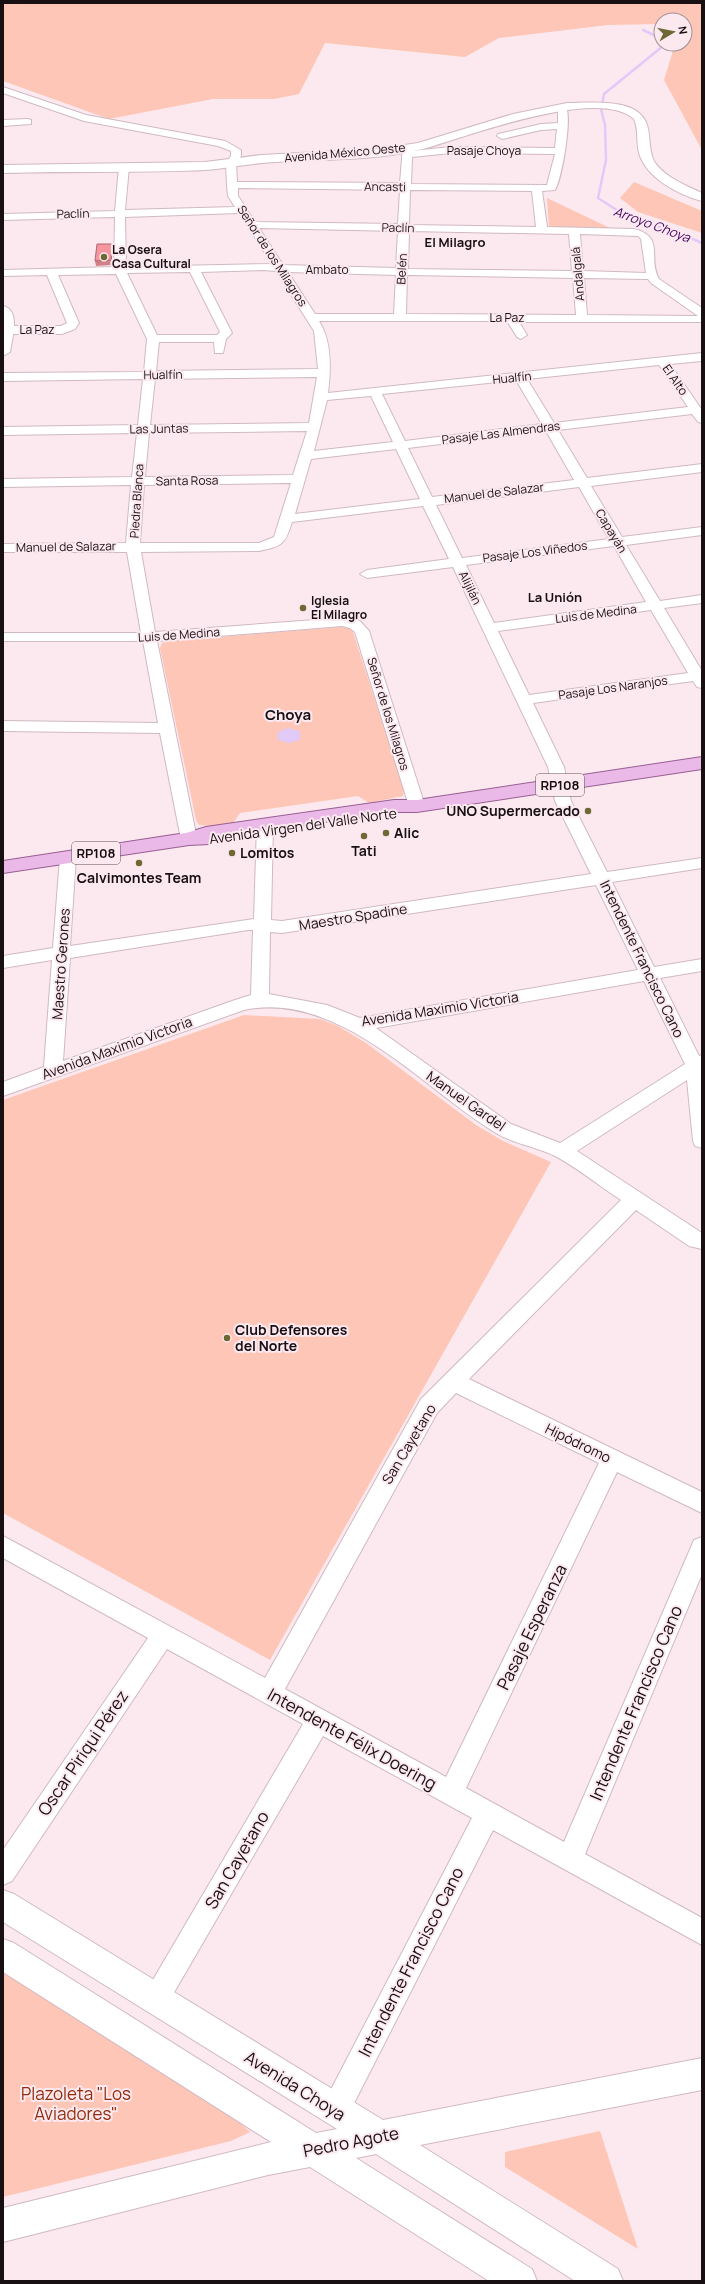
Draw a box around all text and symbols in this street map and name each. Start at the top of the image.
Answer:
north arrow [653,12,693,52]
text: N [675,25,691,35]
street label: Avenida México Oeste [284,139,406,166]
street label: Pasaje Choya [447,142,521,159]
street label: Ancasti [364,178,406,195]
street label: Señor de los Milagros [233,202,312,310]
water label: Arroyo Choya [611,202,693,246]
street label: Paclín [56,204,90,223]
street label: Paclín [381,219,415,236]
district label: El Milagro [425,233,485,251]
place label: La Osera Casa Cultural [112,241,191,272]
street label: Andalgalá [567,246,588,302]
marker: La Osera Casa Cultural [99,252,109,262]
street label: Belén [392,253,411,285]
street label: Ambato [305,261,349,278]
street label: La Paz [489,309,525,326]
street label: La Paz [19,321,55,338]
street label: El Alto [659,361,692,399]
street label: Hualfín [143,366,183,383]
street label: Hualfín [492,367,532,388]
street label: Pasaje Las Almendras [441,417,561,448]
street label: Las Juntas [129,419,189,438]
street label: Piedra Blanca [125,463,148,539]
street label: Santa Rosa [156,471,218,490]
street label: Manuel de Salazar [443,478,545,507]
street label: Capayán [592,506,631,556]
street label: Manuel de Salazar [16,537,117,556]
street label: Pasaje Los Viñedos [482,537,588,566]
street label: Alijilán [455,568,486,608]
district label: La Unión [528,588,582,606]
place label: Iglesia El Milagro [311,592,367,623]
street label: Luis de Medina [554,600,638,627]
marker: Iglesia El Milagro [298,603,308,613]
street label: Luis de Medina [137,623,221,646]
street label: Señor de los Milagros [363,655,414,772]
street label: Pasaje Los Naranjos [557,671,669,704]
district label: Choya [265,704,311,725]
road number: RP108 [536,774,584,796]
place label: UNO Supermercado [446,801,580,820]
street label: Avenida Virgen del Valle Norte [208,803,398,848]
marker: UNO Supermercado [583,806,593,816]
place label: Alic [394,823,419,842]
marker: Alic [381,828,391,838]
marker: Tati [359,831,369,841]
place label: Tati [351,841,377,860]
road number: RP108 [72,842,120,864]
place label: Lomitos [240,843,295,862]
marker: Lomitos [227,848,237,858]
marker: Calvimontes Team [134,858,144,868]
place label: Calvimontes Team [77,868,201,887]
street label: Intendente Francisco Cano [596,877,689,1041]
street label: Maestro Spadine [297,899,408,934]
street label: Maestro Gerones [47,908,74,1020]
street label: Avenida Maximio Victoria [360,987,520,1030]
street label: Avenida Maximio Victoria [39,1011,195,1084]
street label: Manuel Gardel [423,1066,510,1135]
place label: Club Defensores del Norte [235,1320,348,1355]
marker: Club Defensores del Norte [222,1333,232,1343]
street label: San Cayetano [377,1400,440,1487]
street label: Hipódromo [542,1418,614,1467]
street label: Pasaje Esperanza [491,1560,572,1693]
street label: Intendente Francisco Cano [584,1602,687,1804]
street label: Intendente Félix Doering [264,1682,441,1795]
street label: Oscar Piriqui Pérez [32,1686,133,1820]
street label: San Cayetano [199,1807,274,1913]
street label: Intendente Francisco Cano [353,1863,468,2061]
street label: Avenida Choya [240,2045,350,2126]
park label: Plazoleta "Los Aviadores" [21,2082,131,2125]
street label: Pedro Agote [301,2121,401,2162]

